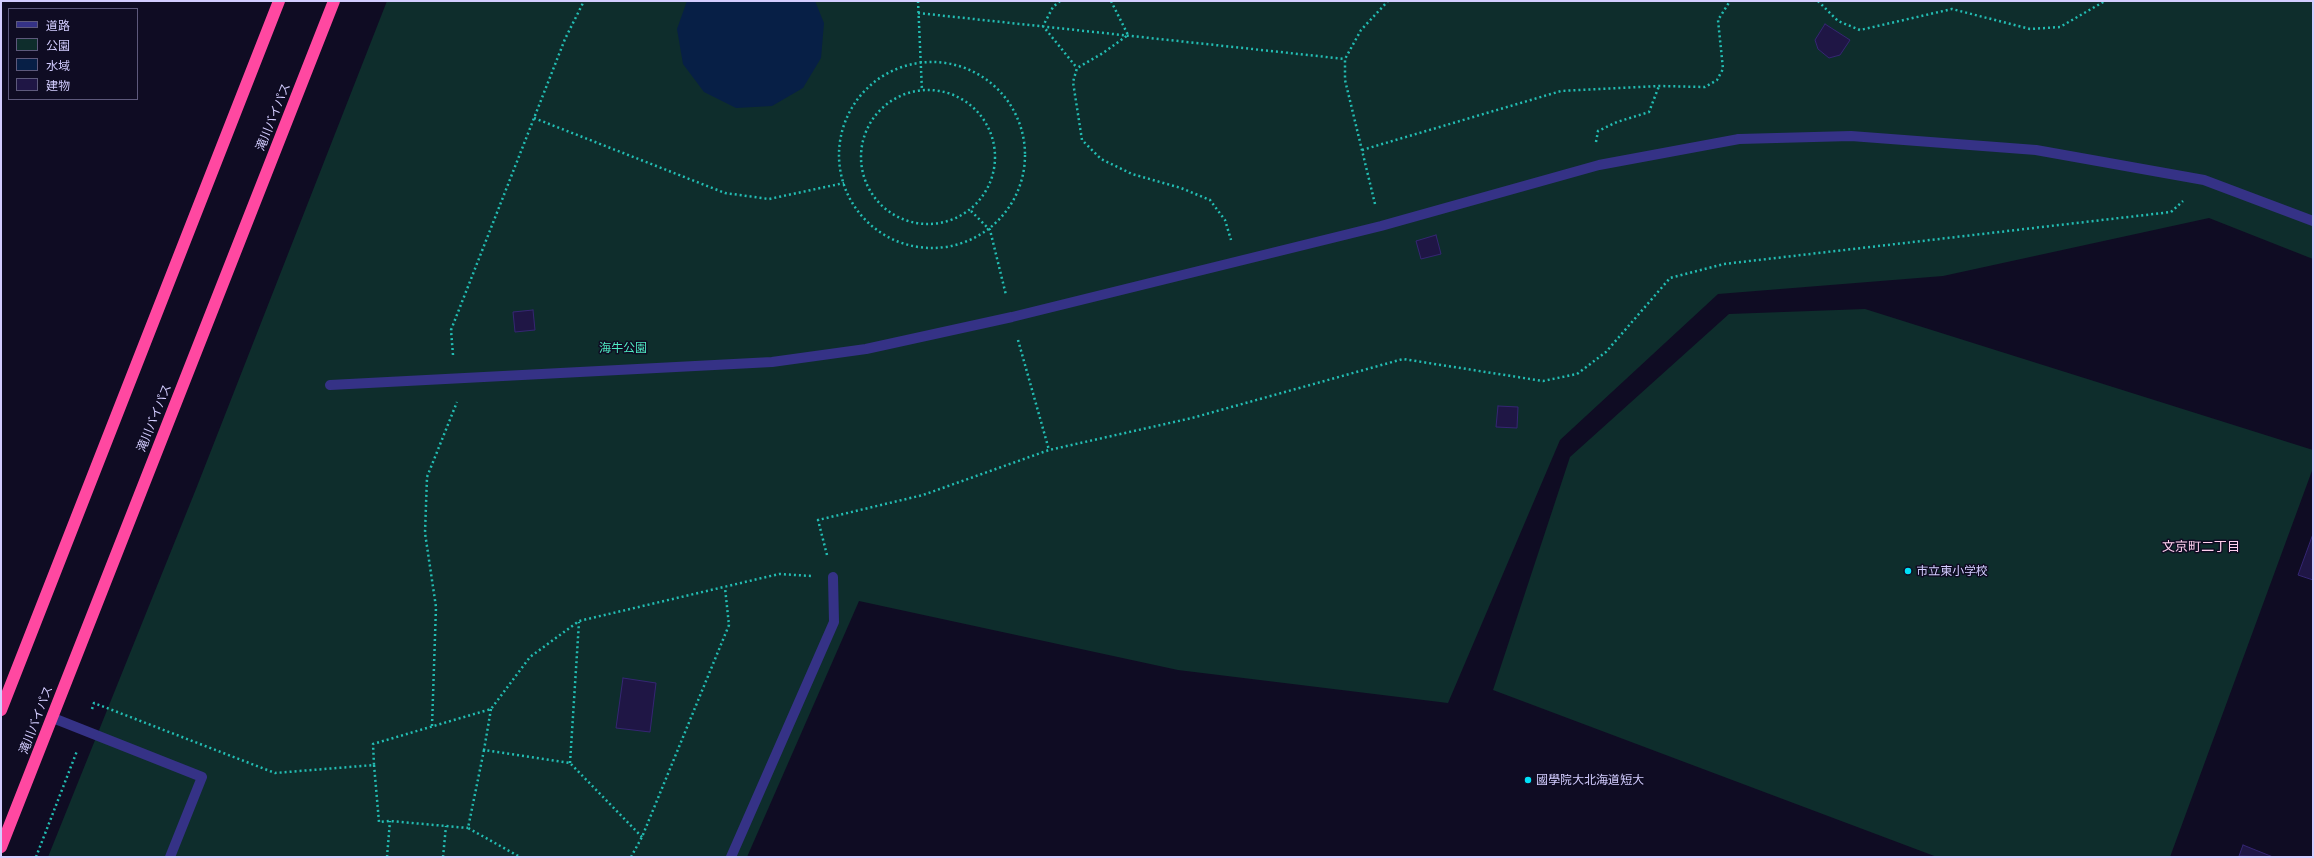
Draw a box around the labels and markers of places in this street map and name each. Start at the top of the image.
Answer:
place label: 市立東小学校 [1916,564,1988,578]
marker: 市立東小学校 [1903,566,1913,576]
place label: 國學院大北海道短大 [1536,773,1644,787]
marker: 國學院大北海道短大 [1523,775,1533,785]

